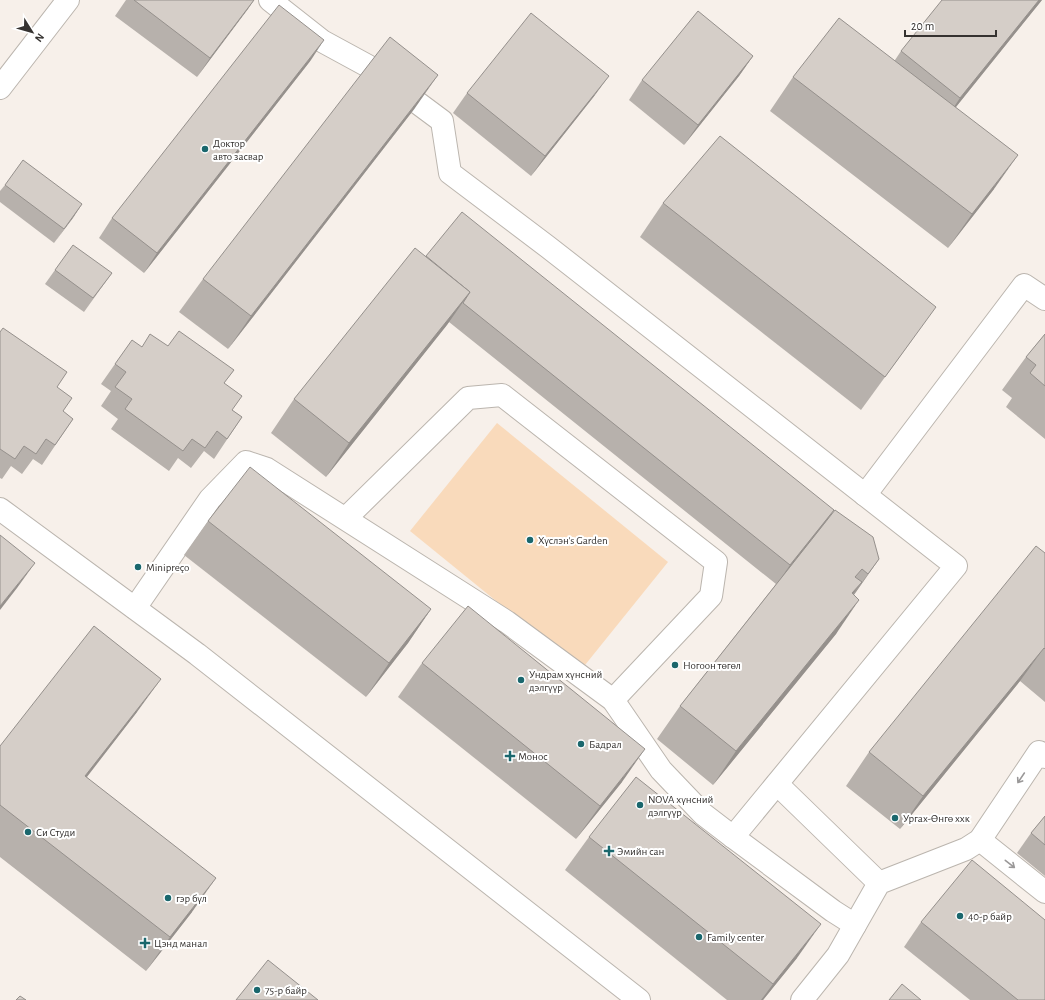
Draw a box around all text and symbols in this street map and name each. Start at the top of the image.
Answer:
north arrow [12,12,52,52]
scale bar [905,12,996,38]
text: 20 m [911,20,934,32]
text: N [33,31,46,44]
place label: Доктор авто засвар [213,138,264,162]
marker: Доктор авто засвар [200,144,210,154]
marker: Хүслэн's Garden [525,535,535,545]
place label: Хүслэн's Garden [538,535,608,546]
marker: Minipreço [133,562,143,572]
place label: Minipreço [146,562,189,573]
marker: Ногоон төгөл [670,660,680,670]
place label: Ногоон төгөл [683,660,741,671]
place label: Ундрам хүнсний дэлгүүр [529,669,602,693]
marker: Ундрам хүнсний дэлгүүр [516,675,526,685]
marker: Бадрал [576,739,586,749]
place label: Бадрал [589,739,622,750]
marker: Монос [505,751,515,761]
place label: Монос [518,751,548,762]
one-way arrow [1017,772,1025,784]
place label: NOVA хүнсний дэлгүүр [648,794,713,818]
marker: NOVA хүнсний дэлгүүр [635,800,645,810]
marker: Ургах-Өнгө ххк [890,813,900,823]
place label: Ургах-Өнгө ххк [903,813,970,824]
marker: Си Студи [23,827,33,837]
place label: Си Студи [36,827,75,838]
marker: Эмийн сан [604,846,614,856]
place label: Эмийн сан [617,846,664,857]
one-way arrow [1005,860,1016,869]
marker: гэр бүл [163,893,173,903]
place label: гэр бүл [176,893,207,904]
marker: 40-р байр [955,911,965,921]
place label: 40-р байр [968,911,1012,922]
marker: Family center [694,932,704,942]
place label: Family center [707,932,765,943]
marker: Цэнд манал [139,937,151,949]
place label: Цэнд манал [154,938,207,949]
marker: 75-р байр [252,985,262,995]
place label: 75-р байр [265,985,307,996]

